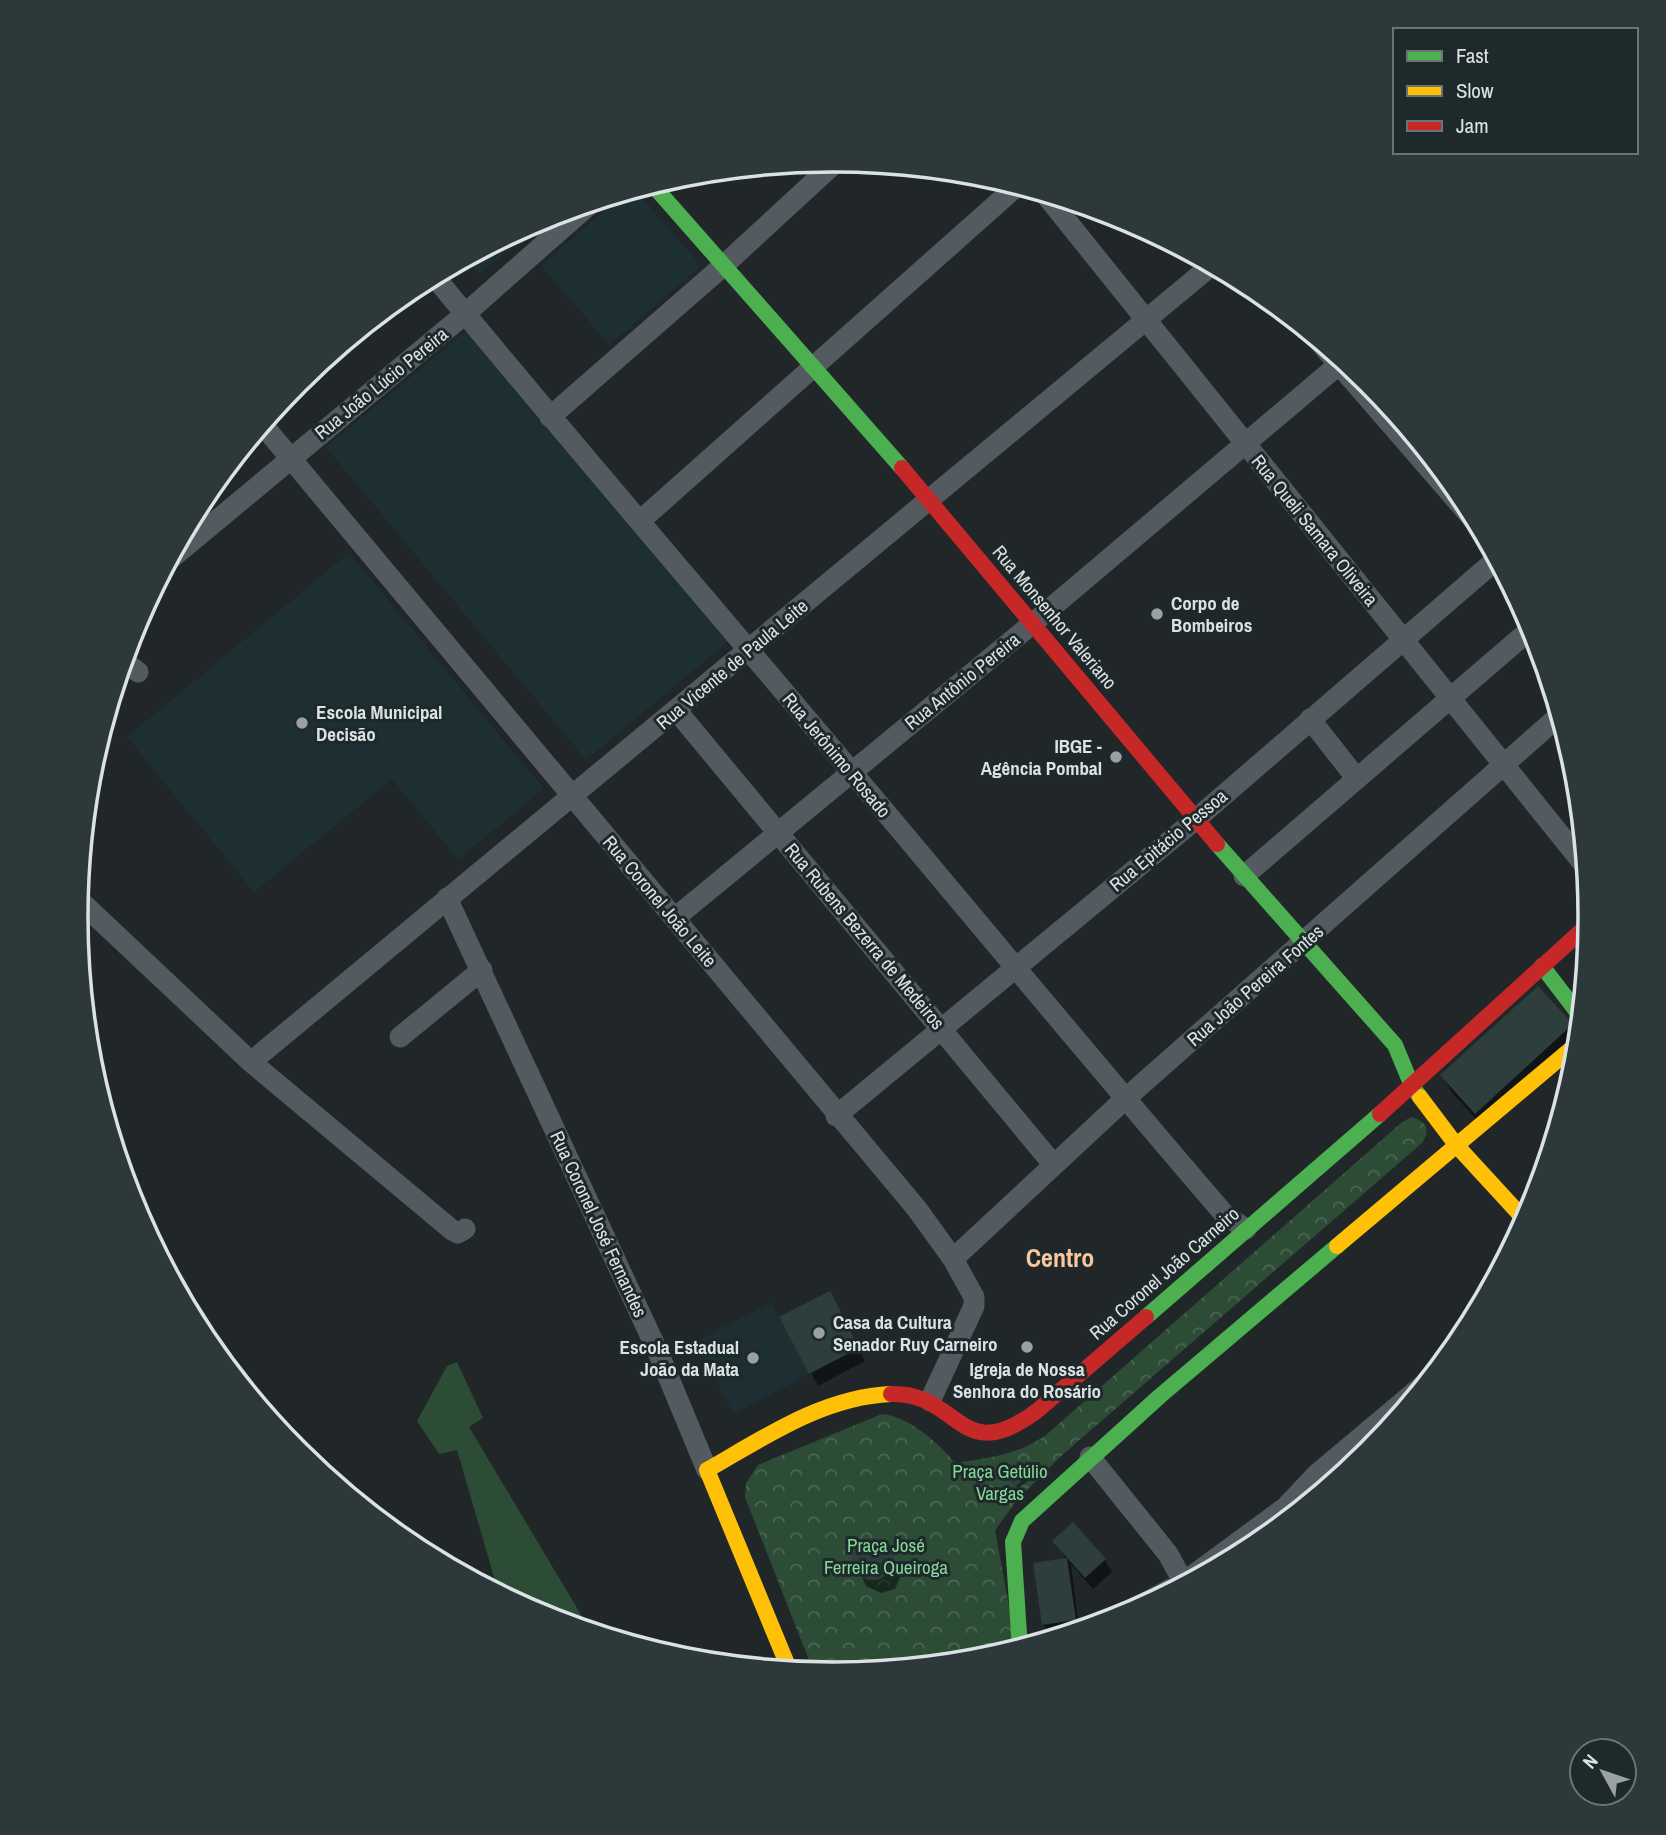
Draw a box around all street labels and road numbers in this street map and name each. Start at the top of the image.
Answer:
street label: Rua João Lúcio Pereira [309,321,453,445]
street label: Rua Queli Samara Oliveira [1246,449,1384,611]
street label: Rua Monsenhor Valeriano [987,539,1123,695]
street label: Rua Vicente de Paula Leite [651,593,813,735]
street label: Rua Antônio Pereira [899,626,1025,736]
street label: Rua Jerônimo Rosado [777,687,897,823]
street label: Rua Epitácio Pessoa [1104,783,1233,897]
street label: Rua Coronel João Leite [597,830,723,972]
street label: Rua Rubens Bezerra de Medeiros [779,837,951,1035]
street label: Rua João Pereira Fontes [1181,918,1329,1052]
street label: Rua Coronel José Fernandes [544,1127,654,1322]
street label: Rua Coronel João Carneiro [1084,1201,1244,1345]

